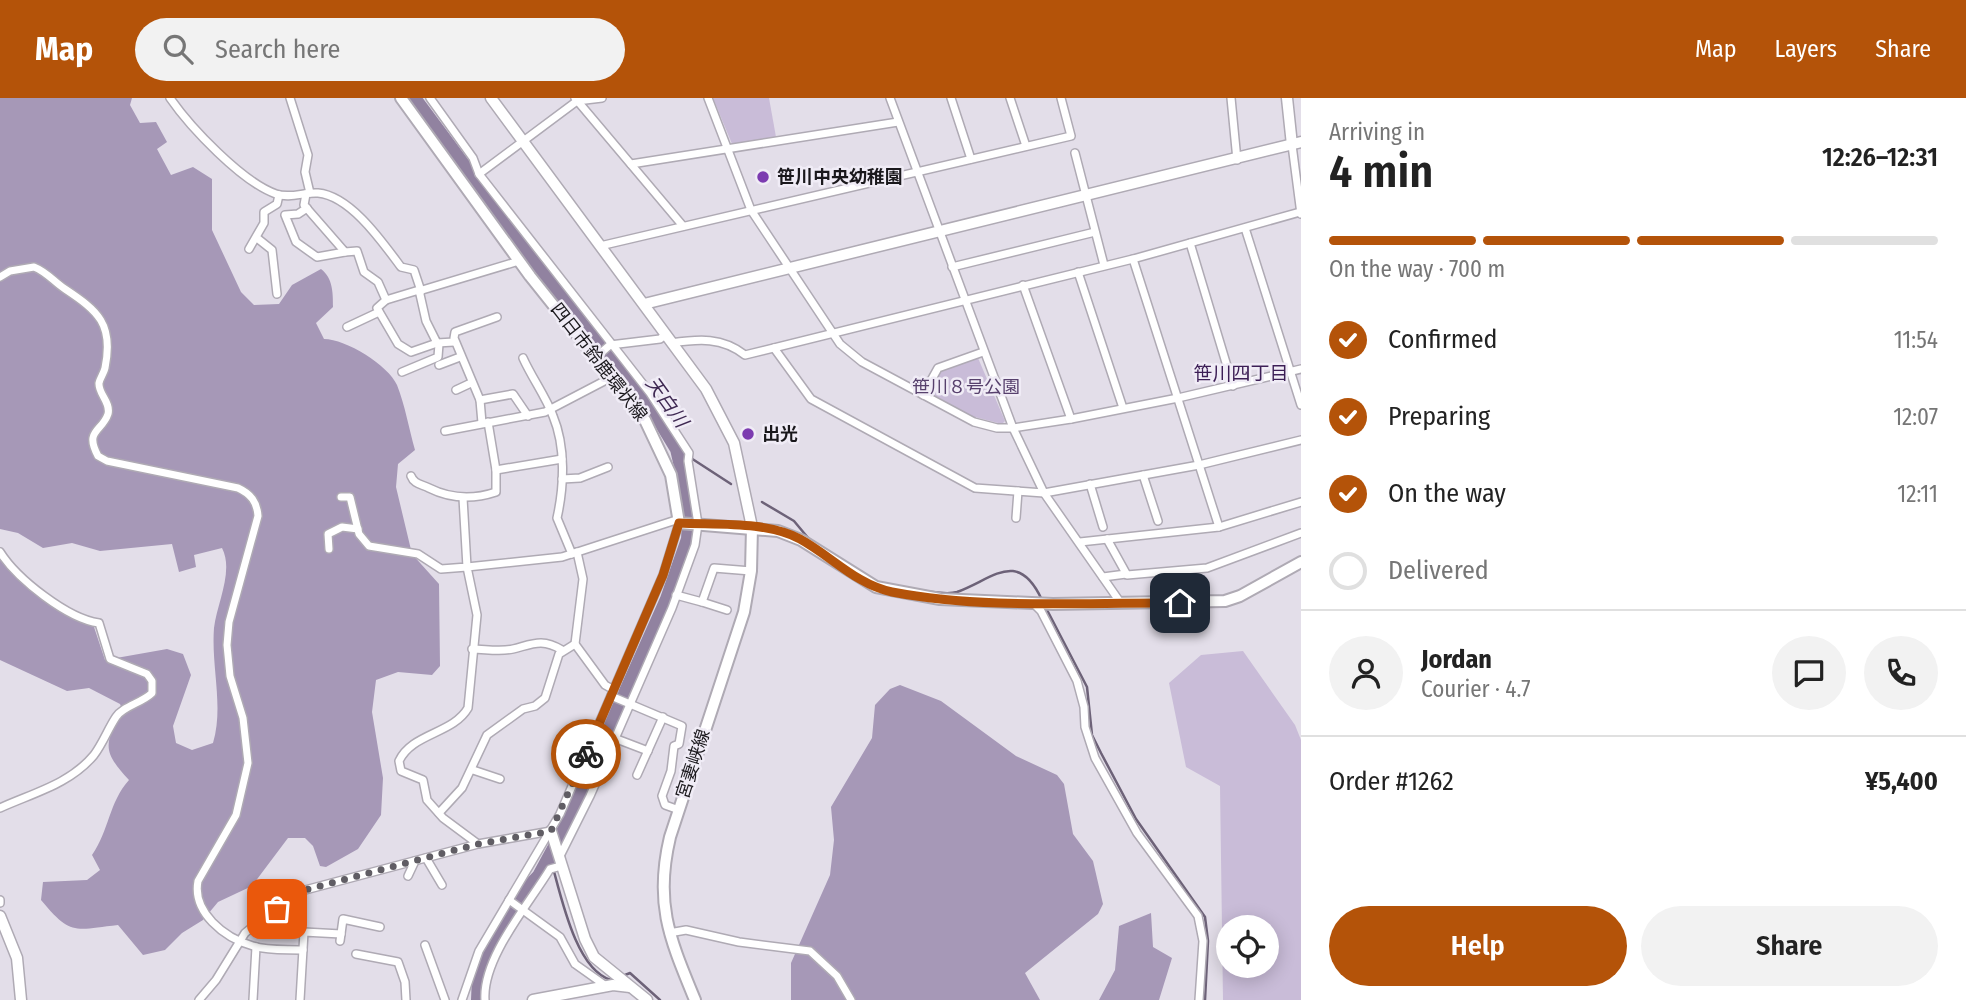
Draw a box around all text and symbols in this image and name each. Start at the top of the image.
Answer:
search box [135,18,625,81]
text: Map [35,29,93,69]
icon: search [159,30,197,68]
text: Search here [215,34,340,65]
text: Map [1695,35,1737,63]
text: Layers [1775,35,1837,63]
text: Share [1875,35,1931,63]
text: Arriving in [1329,118,1425,146]
text: 12:26–12:31 [1822,142,1938,173]
text: 4 min [1329,144,1433,199]
place label: 笹川中央幼稚園 [777,166,903,188]
marker: 笹川中央幼稚園 [755,169,771,185]
text: On the way · 700 m [1329,255,1505,283]
street label: 四日市鈴鹿環状線 [546,298,652,426]
icon: check [1329,321,1367,359]
text: Confirmed [1388,324,1498,355]
text: 11:54 [1894,326,1938,354]
district label: 笹川四丁目 [1193,362,1289,385]
water label: 天白川 [641,372,694,433]
park label: 笹川８号公園 [912,376,1020,398]
icon: check [1329,398,1367,436]
text: Preparing [1388,401,1490,432]
text: 12:07 [1893,403,1938,431]
place label: 出光 [762,423,798,445]
marker: 出光 [740,426,756,442]
icon: check [1329,475,1367,513]
text: On the way [1388,478,1506,509]
text: 12:11 [1897,480,1938,508]
text: Delivered [1388,555,1489,586]
pin [1150,573,1210,633]
icon: home [1161,584,1199,622]
button: person [1329,636,1403,710]
button: chat [1772,636,1846,710]
button: phone [1864,636,1938,710]
text: Jordan [1421,644,1492,675]
text: Courier · 4.7 [1421,675,1531,703]
courier [551,719,621,789]
street label: 宮妻峡線 [671,726,715,802]
icon: bike [567,735,605,773]
text: Order #1262 [1329,766,1454,797]
text: ¥5,400 [1865,766,1938,797]
pin [247,879,307,939]
icon: bag [258,890,296,928]
button: Help [1329,906,1627,986]
button: Share [1641,906,1938,986]
map controls [1216,915,1279,978]
button: locate [1216,915,1279,978]

